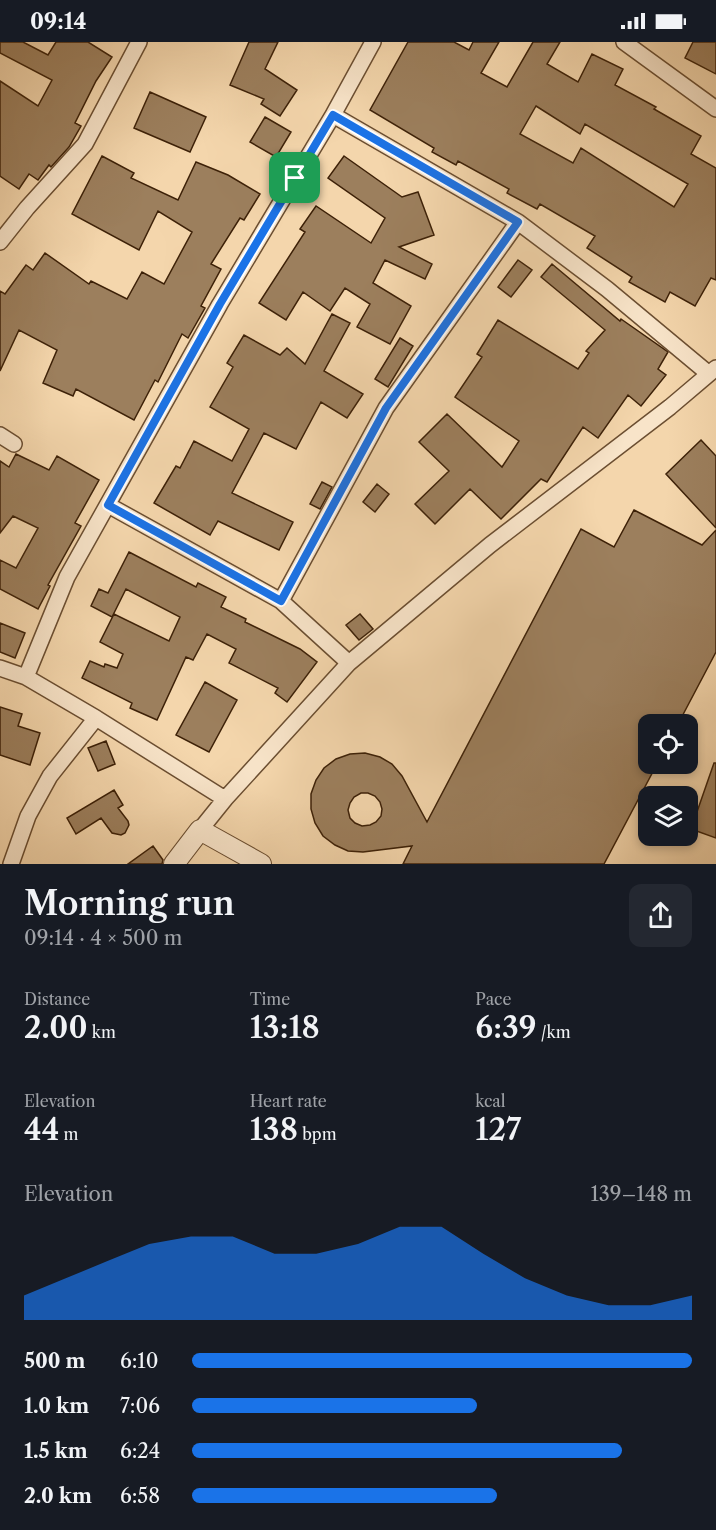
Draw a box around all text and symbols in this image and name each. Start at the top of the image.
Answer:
text: 09:14 [30,8,87,35]
pin [269,152,320,203]
icon: arrive [278,161,311,194]
map controls [638,714,698,846]
button: locate [638,714,698,774]
button: layers [638,786,698,846]
text: Morning run [24,883,235,924]
button: share [629,884,692,947]
text: 09:14 · 4 × 500 m [24,926,182,950]
text: Distance [24,989,90,1009]
text: Time [250,989,290,1009]
text: Pace [475,989,511,1009]
text: 2.00 [24,1009,87,1046]
text: 13:18 [250,1009,320,1046]
text: 6:39 [475,1009,536,1046]
text: km [87,1022,116,1042]
text: /km [536,1022,571,1042]
text: Elevation [24,1091,95,1111]
text: Heart rate [250,1091,327,1111]
text: kcal [475,1091,506,1111]
text: 44 [24,1111,59,1148]
text: 138 [250,1111,298,1148]
text: 127 [475,1111,521,1148]
text: m [59,1124,78,1144]
text: bpm [298,1124,337,1144]
text: Elevation [24,1182,113,1206]
text: 139–148 m [590,1182,692,1206]
text: 500 m [24,1349,85,1373]
text: 6:10 [120,1349,158,1373]
text: 1.0 km [24,1394,89,1418]
text: 7:06 [120,1394,160,1418]
text: 1.5 km [24,1439,88,1463]
text: 6:24 [120,1439,160,1463]
text: 2.0 km [24,1484,92,1508]
text: 6:58 [120,1484,160,1508]

